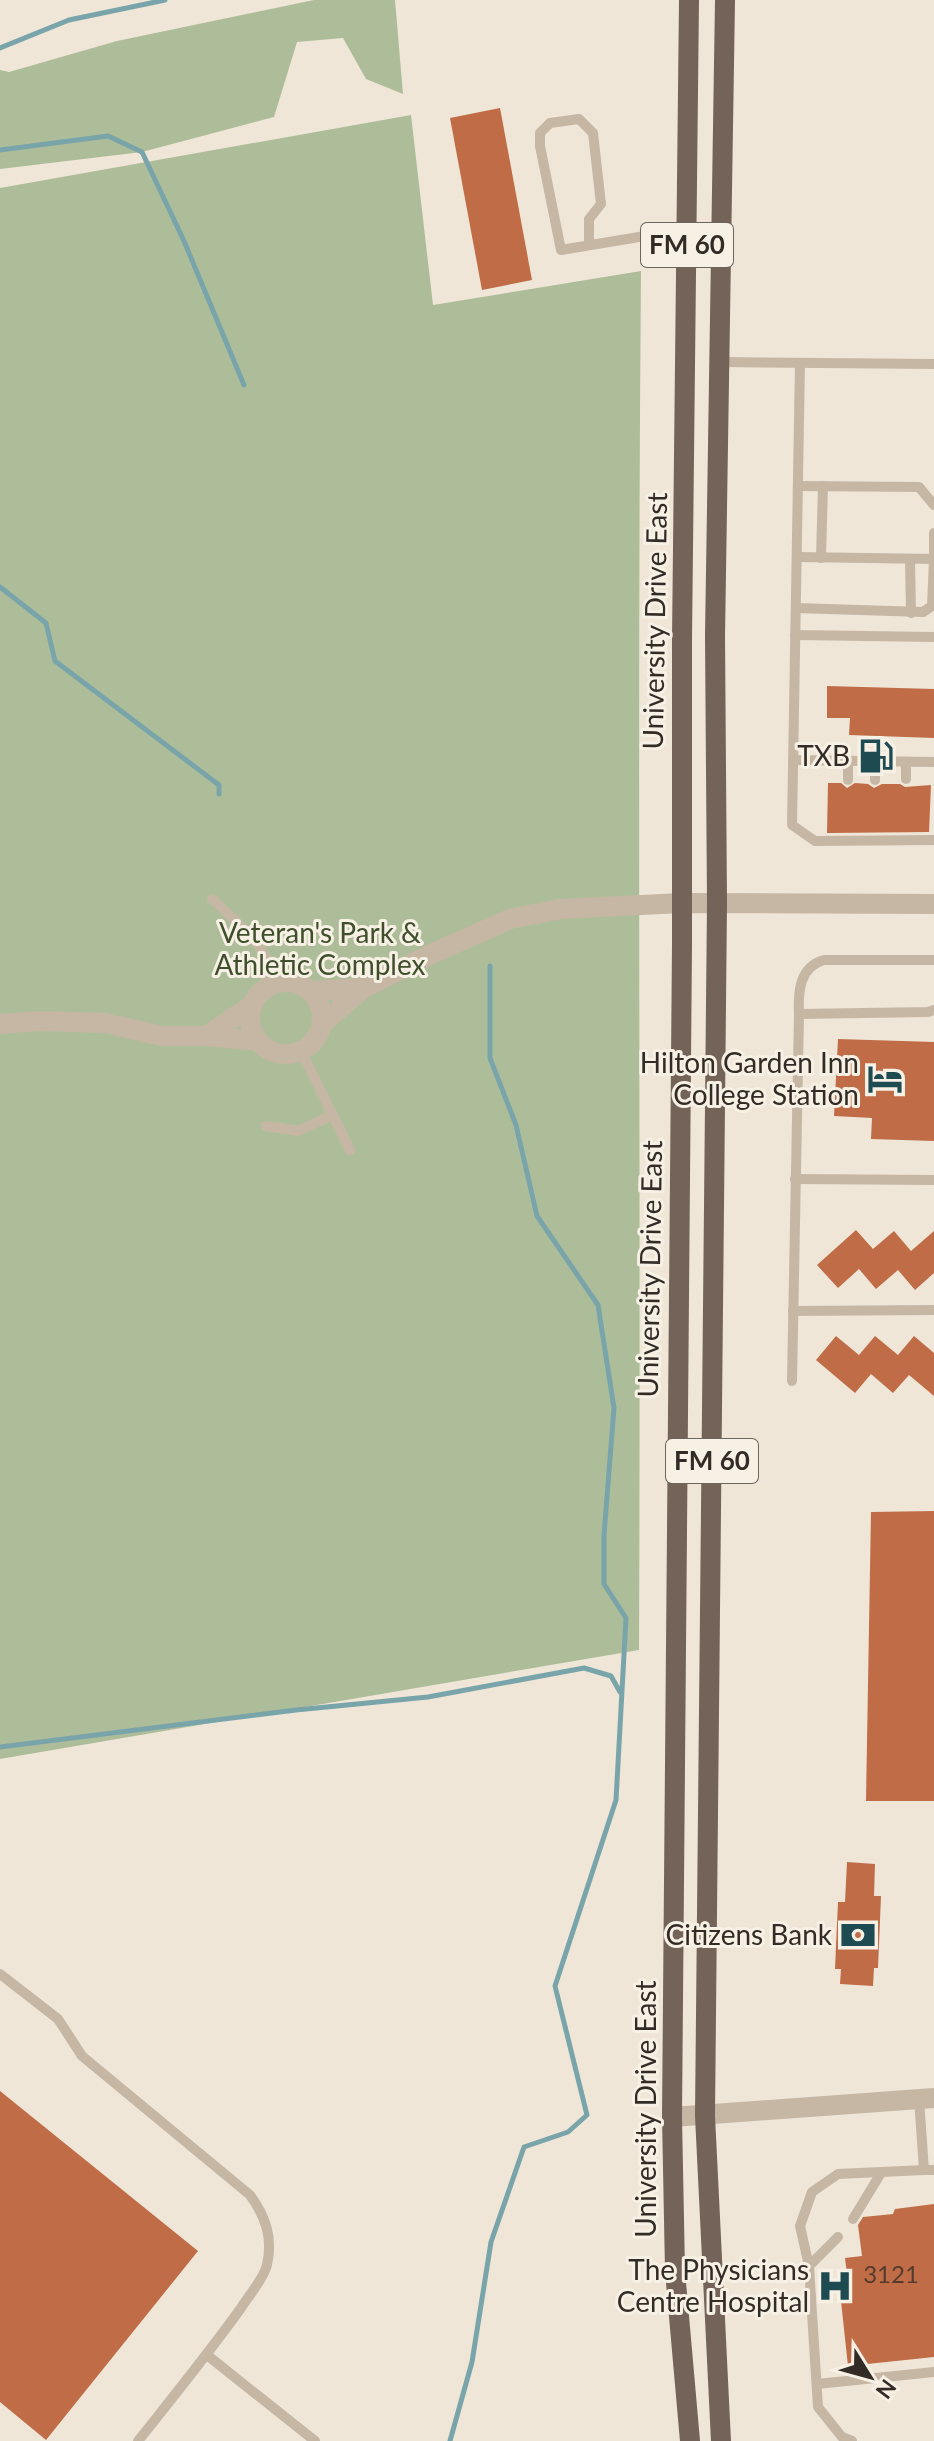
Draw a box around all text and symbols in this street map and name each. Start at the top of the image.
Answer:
road number: FM 60 [641,223,733,267]
street label: University Drive East [635,492,673,750]
fuel station icon: TXB [857,737,895,775]
place label: TXB [797,738,850,772]
park label: Veteran's Park & Athletic Complex [214,915,426,981]
place label: Hilton Garden Inn College Station [640,1045,859,1111]
hotel icon: Hilton Garden Inn College Station [866,1060,904,1098]
street label: University Drive East [630,1140,668,1398]
road number: FM 60 [666,1439,758,1483]
bank icon: Citizens Bank [839,1916,877,1954]
place label: Citizens Bank [666,1917,833,1951]
street label: University Drive East [628,1980,662,2238]
place label: The Physicians Centre Hospital [617,2252,809,2318]
house number: 3121 [863,2259,919,2288]
hospital icon: The Physicians Centre Hospital [816,2267,854,2305]
north arrow [830,2337,910,2417]
text: N [870,2374,902,2404]

